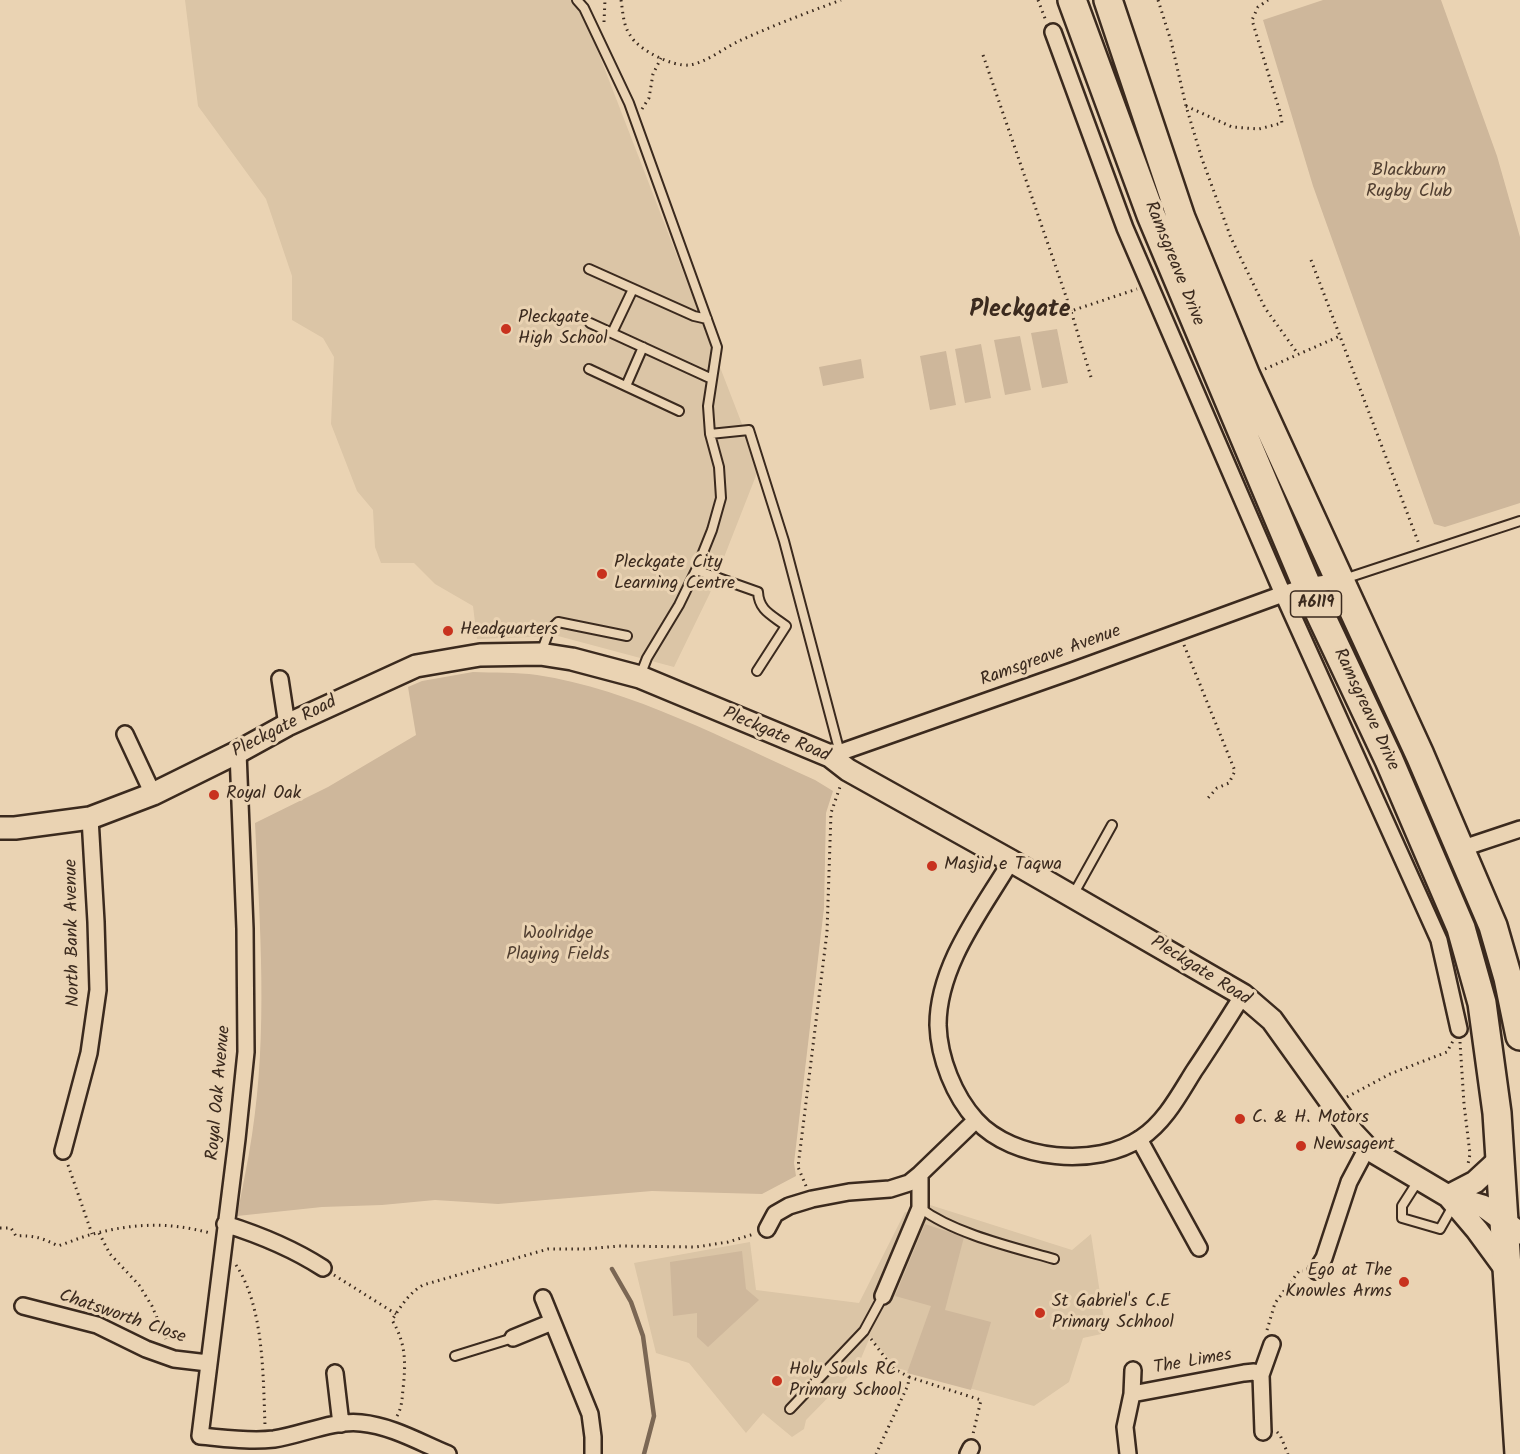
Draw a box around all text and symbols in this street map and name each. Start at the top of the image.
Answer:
park label: Blackburn Rugby Club [1366,161,1452,204]
street label: Ramsgreave Drive [1138,199,1208,329]
district label: Pleckgate [969,298,1071,326]
place label: Pleckgate High School [518,308,608,350]
marker: Pleckgate High School [499,322,513,336]
place label: Pleckgate City Learning Centre [614,553,735,596]
marker: Pleckgate City Learning Centre [595,567,609,581]
road number: A6119 [1290,591,1342,617]
place label: Headquarters [460,620,558,642]
street label: Ramsgreave Avenue [978,622,1124,692]
marker: Headquarters [441,624,455,638]
street label: Ramsgreave Drive [1327,645,1403,775]
street label: Pleckgate Road [229,692,341,764]
street label: Pleckgate Road [719,704,833,768]
place label: Royal Oak [226,784,301,806]
marker: Royal Oak [207,788,221,802]
place label: Masjid e Taqwa [944,855,1062,877]
street label: North Bank Avenue [62,859,86,1007]
marker: Masjid e Taqwa [925,859,939,873]
park label: Woolridge Playing Fields [506,924,610,966]
street label: Pleckgate Road [1146,933,1254,1011]
street label: Royal Oak Avenue [203,1025,237,1161]
place label: C. & H. Motors [1252,1108,1369,1130]
marker: C. & H. Motors [1233,1112,1247,1126]
place label: Newsagent [1313,1135,1395,1157]
marker: Newsagent [1294,1139,1308,1153]
place label: Ego at The Knowles Arms [1285,1261,1392,1304]
marker: Ego at The Knowles Arms [1397,1275,1411,1289]
street label: Chatsworth Close [56,1286,188,1350]
place label: St Gabriel's C.E Primary Schhool [1052,1292,1174,1334]
marker: St Gabriel's C.E Primary Schhool [1033,1306,1047,1320]
street label: The Limes [1152,1346,1234,1380]
place label: Holy Souls RC Primary School [789,1360,901,1402]
marker: Holy Souls RC Primary School [770,1374,784,1388]

